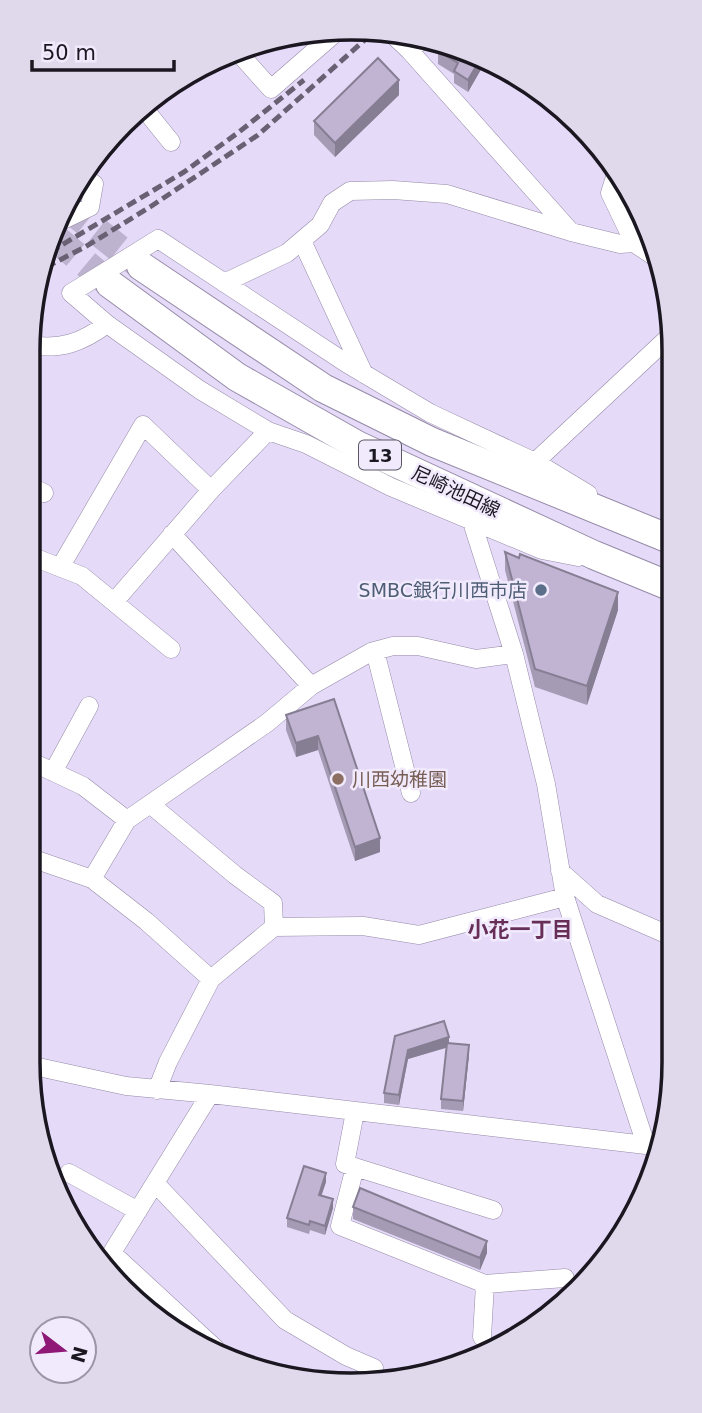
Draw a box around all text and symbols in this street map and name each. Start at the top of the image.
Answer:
scale bar [32,28,173,72]
text: 50 m [42,41,96,65]
road number: 13 [359,440,401,470]
street label: 尼崎池田線 [408,461,504,521]
place label: SMBC銀行川西市店 [359,579,527,601]
marker: SMBC銀行川西市店 [533,582,549,598]
place label: 川西幼稚園 [352,768,447,790]
marker: 川西幼稚園 [330,771,346,787]
district label: 小花一丁目 [468,918,573,942]
north arrow [28,1315,98,1385]
text: N [67,1344,92,1365]

